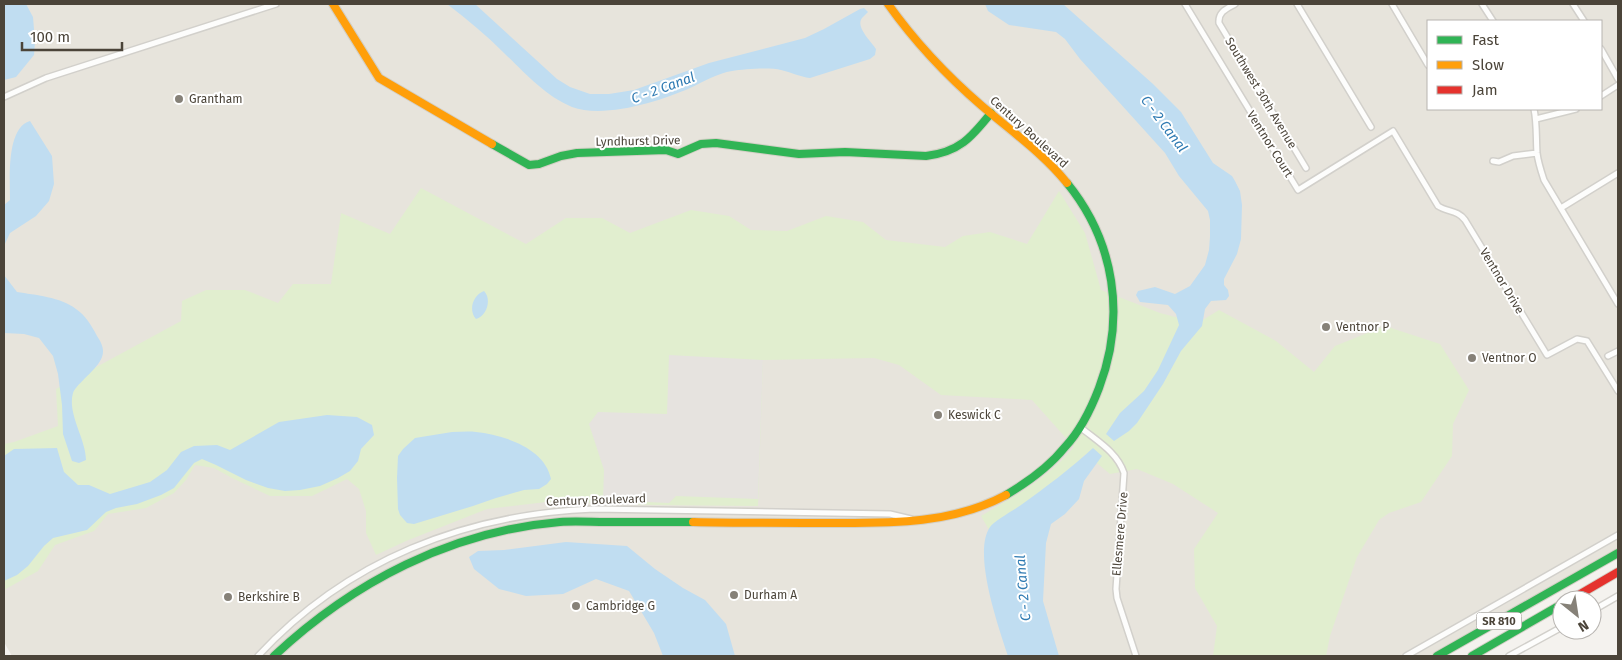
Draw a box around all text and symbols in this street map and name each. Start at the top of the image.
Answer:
scale bar [22,20,122,52]
legend [1427,20,1602,110]
text: 100 m [30,28,70,46]
text: Fast [1472,31,1499,49]
street label: Southwest 30th Avenue [1222,35,1300,151]
text: Slow [1472,56,1504,74]
water label: C - 2 Canal [629,69,697,107]
text: Jam [1472,81,1498,99]
place label: Grantham [189,92,243,106]
water label: C - 2 Canal [1137,92,1191,156]
marker: Grantham [173,93,185,105]
street label: Century Boulevard [987,93,1071,171]
street label: Ventnor Court [1244,108,1296,180]
street label: Lyndhurst Drive [595,133,681,149]
street label: Ventnor Drive [1477,246,1527,316]
place label: Ventnor P [1336,320,1389,334]
marker: Ventnor P [1320,321,1332,333]
place label: Ventnor O [1482,351,1536,365]
marker: Ventnor O [1466,352,1478,364]
place label: Keswick C [948,408,1001,422]
marker: Keswick C [932,409,944,421]
street label: Century Boulevard [546,491,646,509]
street label: Ellesmere Drive [1109,491,1131,577]
water label: C - 2 Canal [1012,554,1034,622]
place label: Durham A [744,588,797,602]
marker: Durham A [728,589,740,601]
place label: Berkshire B [238,590,300,604]
north arrow [1552,590,1602,640]
marker: Berkshire B [222,591,234,603]
place label: Cambridge G [586,599,655,613]
marker: Cambridge G [570,600,582,612]
road number: SR 810 [1476,612,1522,630]
text: N [1575,616,1592,636]

